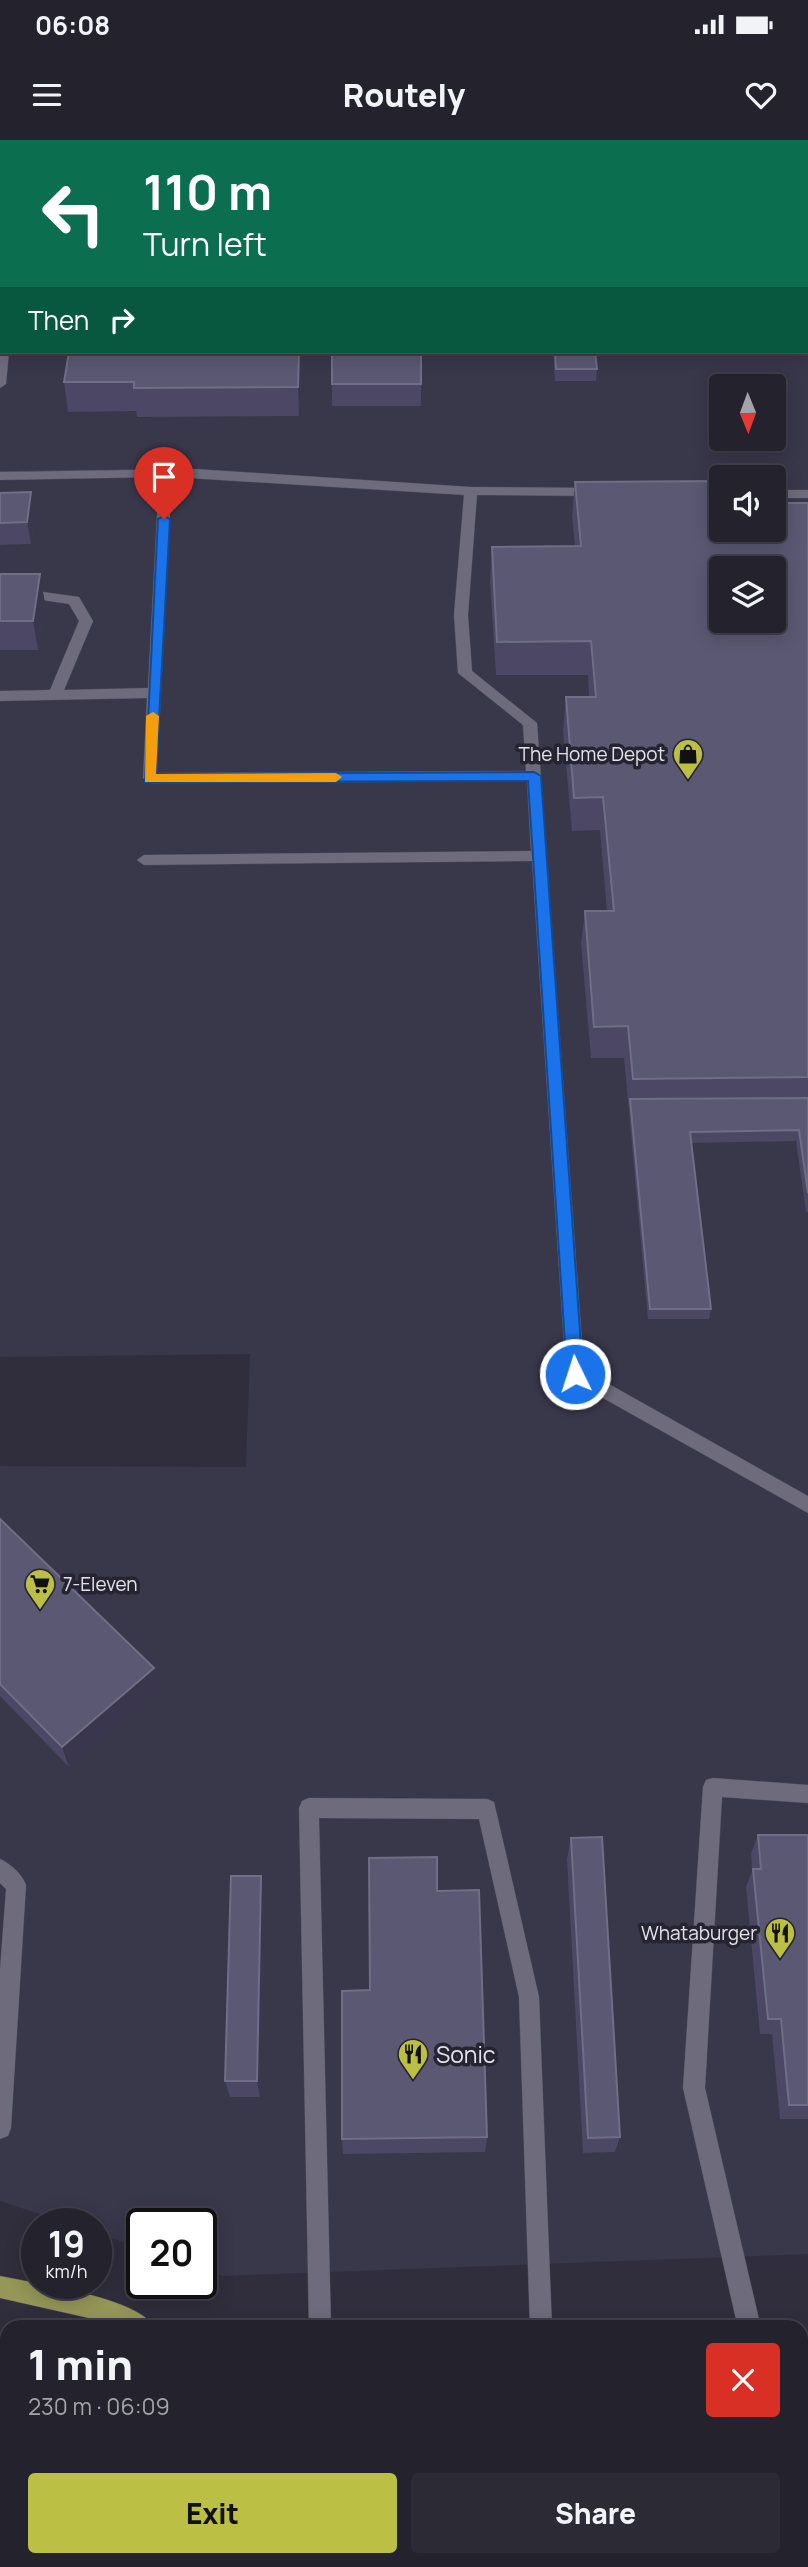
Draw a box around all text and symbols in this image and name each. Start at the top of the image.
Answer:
text: 06:08 [35,7,110,43]
text: Routely [343,73,465,117]
icon: menu [28,76,66,114]
icon: heart [742,76,780,114]
text: 110 m [143,158,272,225]
icon: left [28,168,119,259]
text: Turn left [143,222,267,266]
icon: right [103,301,141,339]
text: Then [28,302,89,338]
north arrow [709,374,786,452]
map controls [709,374,786,633]
pin [134,447,194,519]
icon: arrive [145,458,183,496]
button: sound [709,465,786,542]
button: layers [709,556,786,633]
shop icon: The Home Depot [671,737,705,781]
place label: The Home Depot [519,741,665,767]
position arrow [538,1337,612,1411]
supermarket icon: 7-Eleven [23,1567,57,1611]
place label: 7-Eleven [63,1571,138,1597]
restaurant icon: Whataburger [763,1916,797,1960]
place label: Whataburger [641,1920,757,1946]
restaurant icon: Sonic [396,2037,430,2081]
place label: Sonic [436,2038,496,2070]
speed limit sign: 20 [126,2208,217,2299]
text: 19 [48,2220,85,2268]
text: km/h [46,2259,87,2283]
text: 1 min [28,2335,133,2393]
button: close [706,2343,780,2417]
text: 230 m · 06:09 [28,2390,170,2422]
button: Exit [28,2473,397,2553]
button: Share [411,2473,780,2553]

